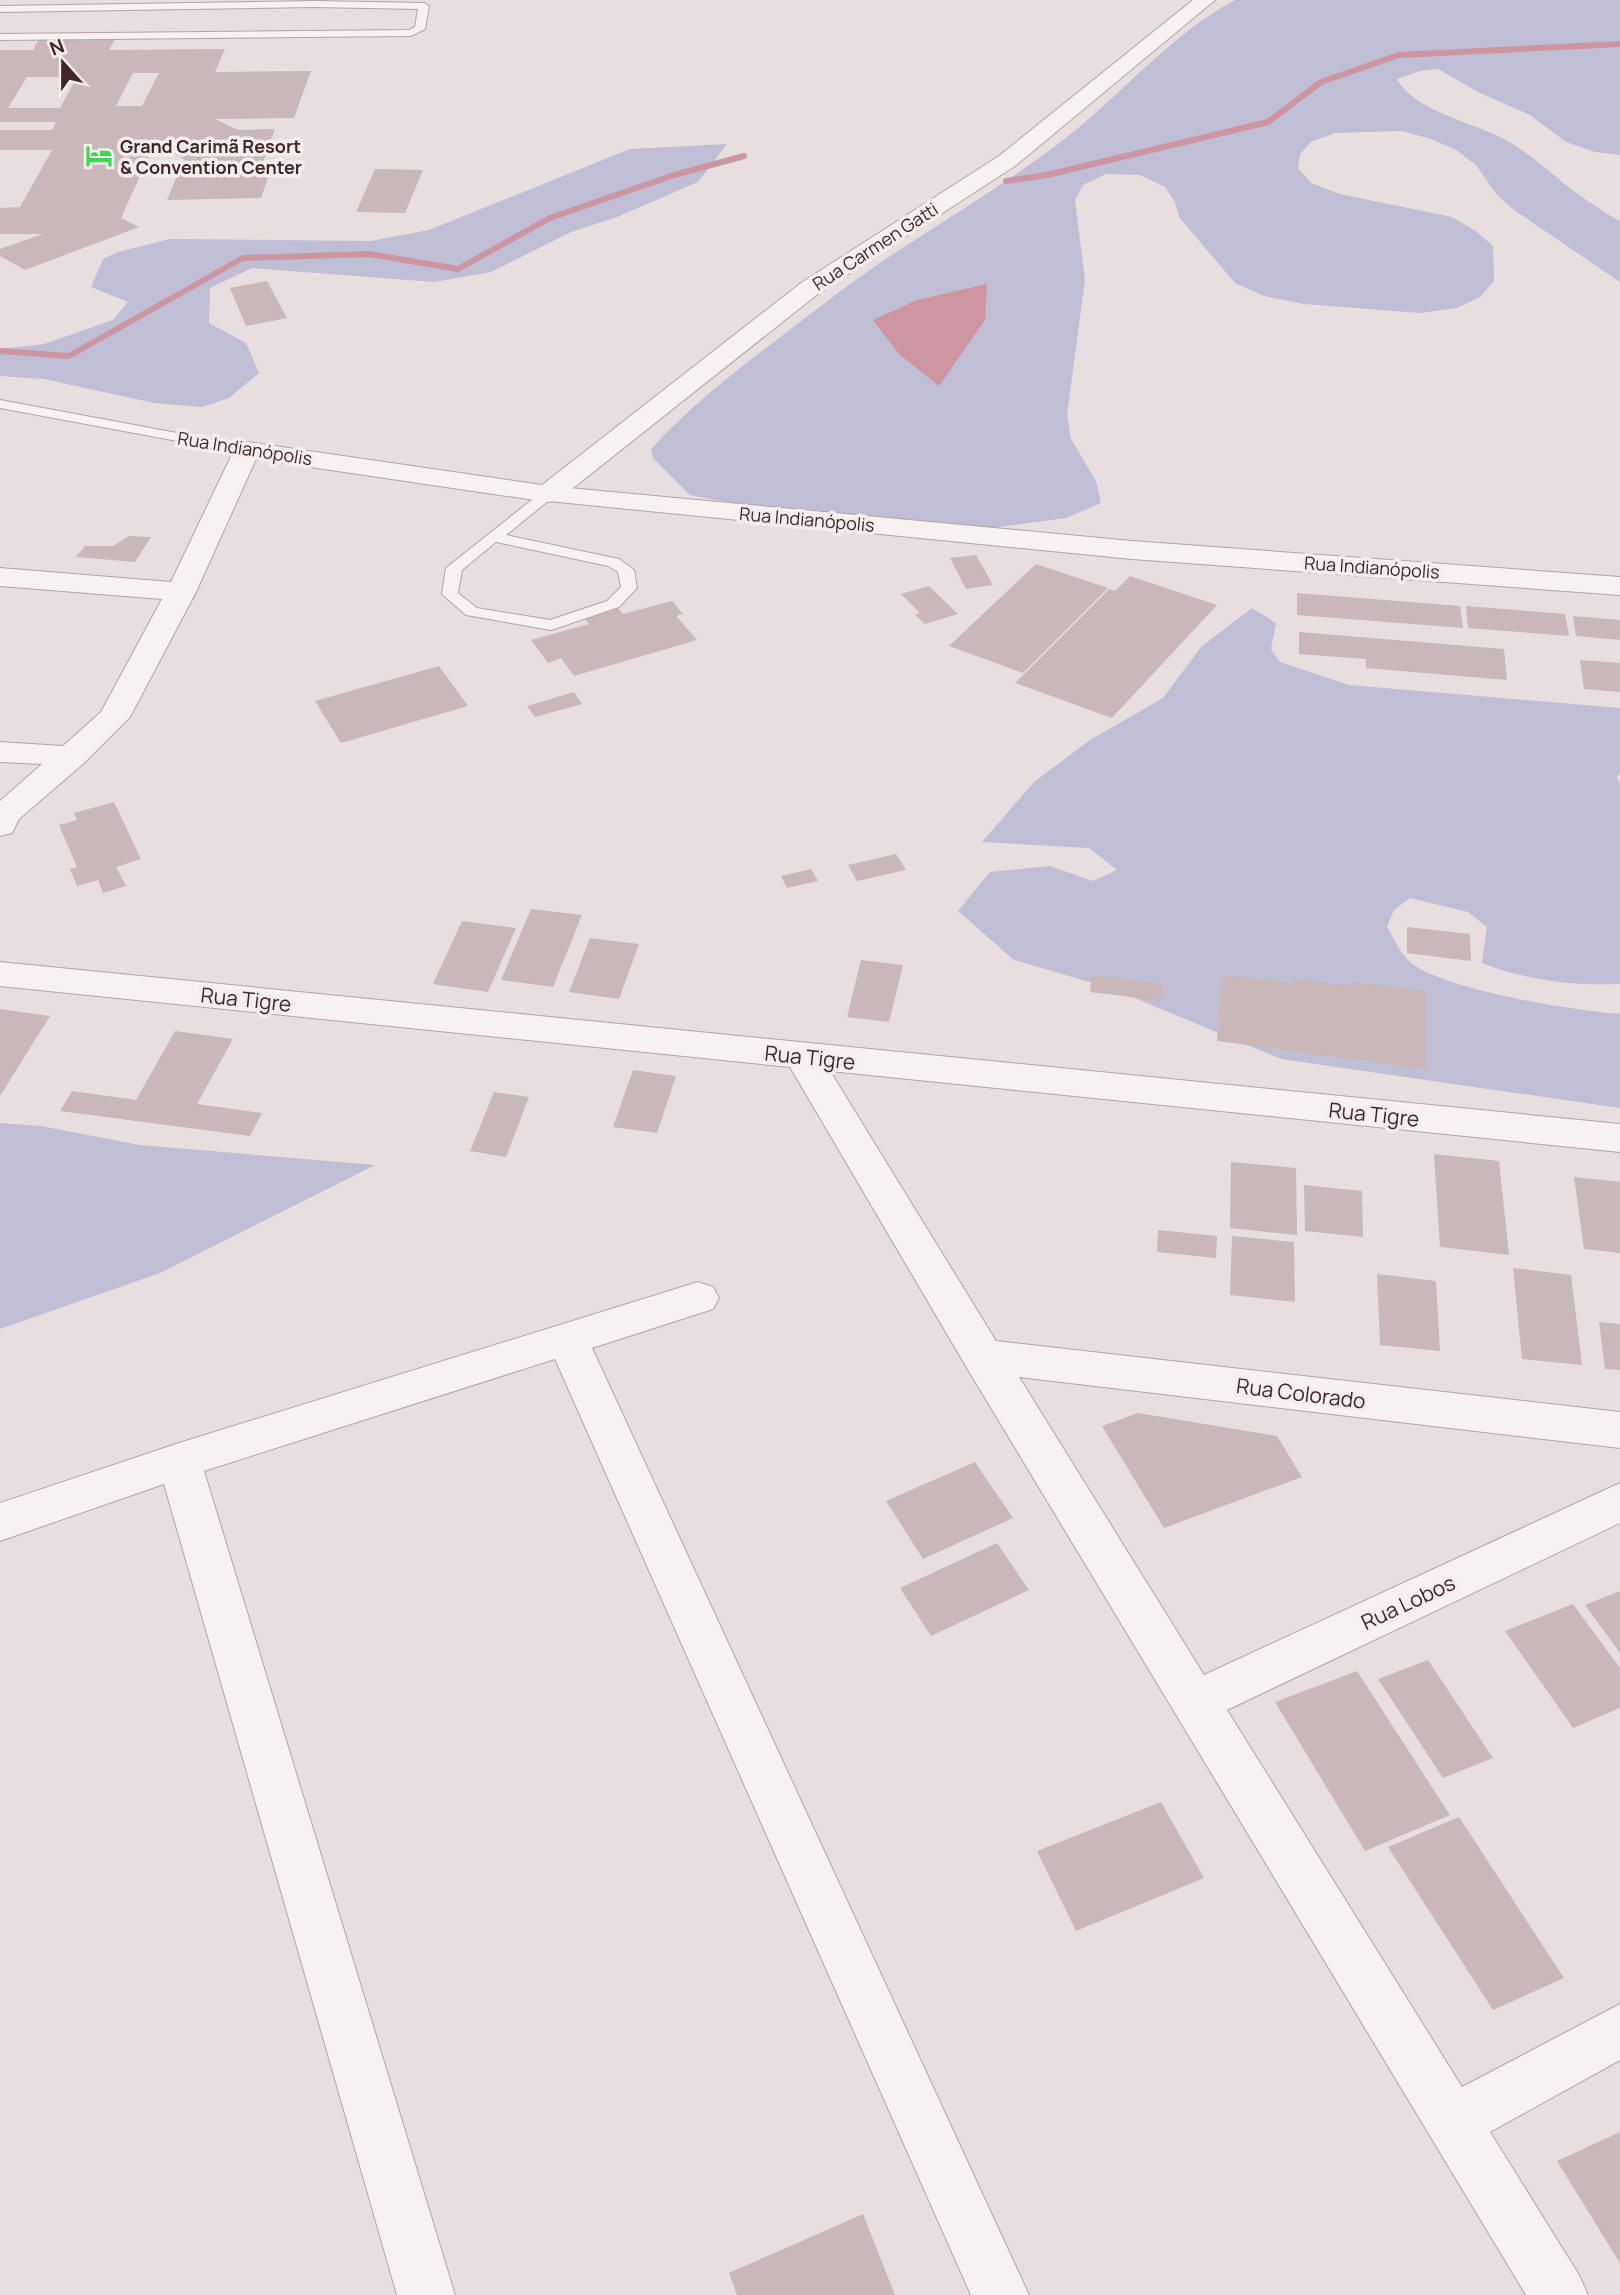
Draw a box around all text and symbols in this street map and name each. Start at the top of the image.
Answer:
north arrow [28,28,98,98]
text: N [46,33,68,62]
place label: Grand Carimã Resort & Convention Center [120,134,302,179]
hotel icon: Grand Carimã Resort & Convention Center [84,141,114,171]
street label: Rua Carmen Gatti [808,196,942,296]
street label: Rua Indianópolis [176,426,314,470]
street label: Rua Indianópolis [738,501,876,537]
street label: Rua Indianópolis [1303,550,1441,584]
street label: Rua Tigre [199,980,293,1018]
street label: Rua Tigre [763,1038,857,1076]
street label: Rua Tigre [1327,1095,1421,1133]
street label: Rua Colorado [1235,1371,1367,1415]
street label: Rua Lobos [1357,1568,1459,1636]

